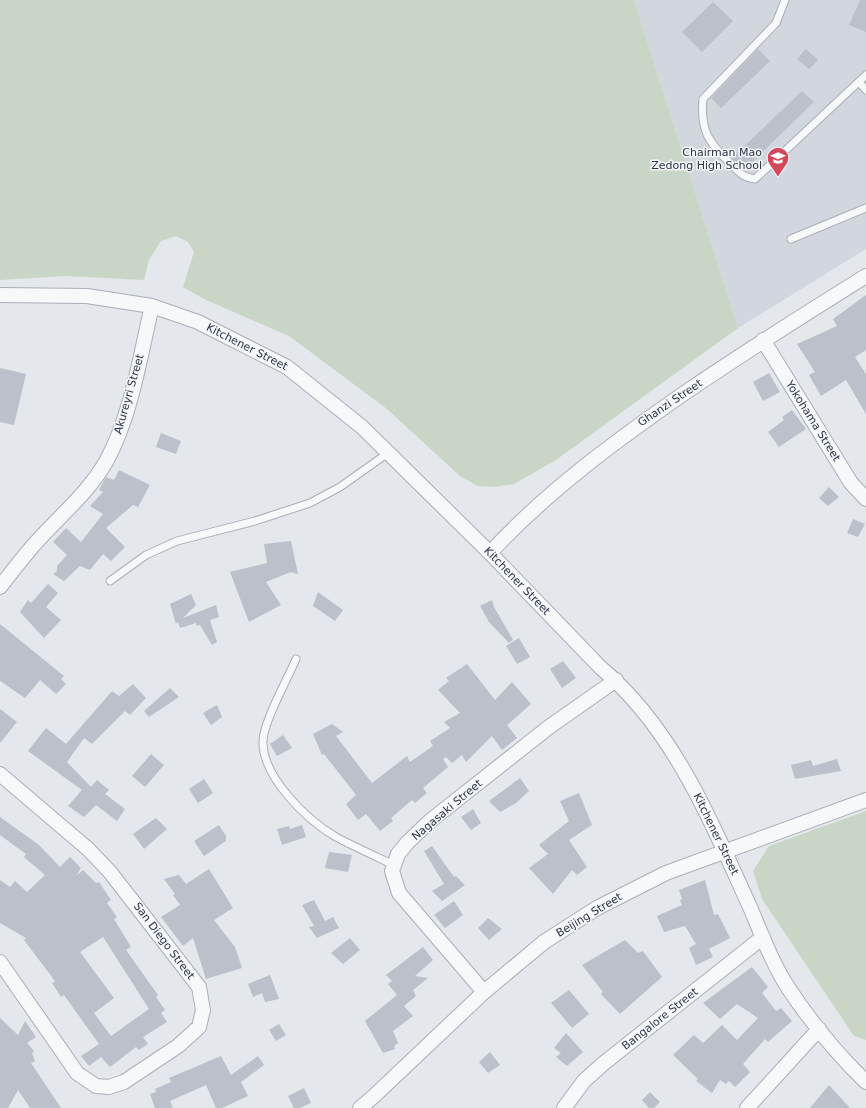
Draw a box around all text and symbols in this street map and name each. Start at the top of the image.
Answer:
school or university icon: Chairman Mao Zedong High School [765,145,791,178]
place label: Chairman Mao Zedong High School [651,146,762,172]
street label: Kitchener Street [204,321,290,373]
street label: Akureyri Street [111,352,147,435]
street label: Ghanzi Street [635,376,705,429]
street label: Yokohama Street [782,377,843,464]
street label: Kitchener Street [481,544,553,618]
street label: Nagasaki Street [409,776,485,843]
street label: Kitchener Street [691,791,742,878]
street label: Beijing Street [554,890,625,940]
street label: San Diego Street [131,900,198,983]
street label: Bangalore Street [619,985,701,1053]

